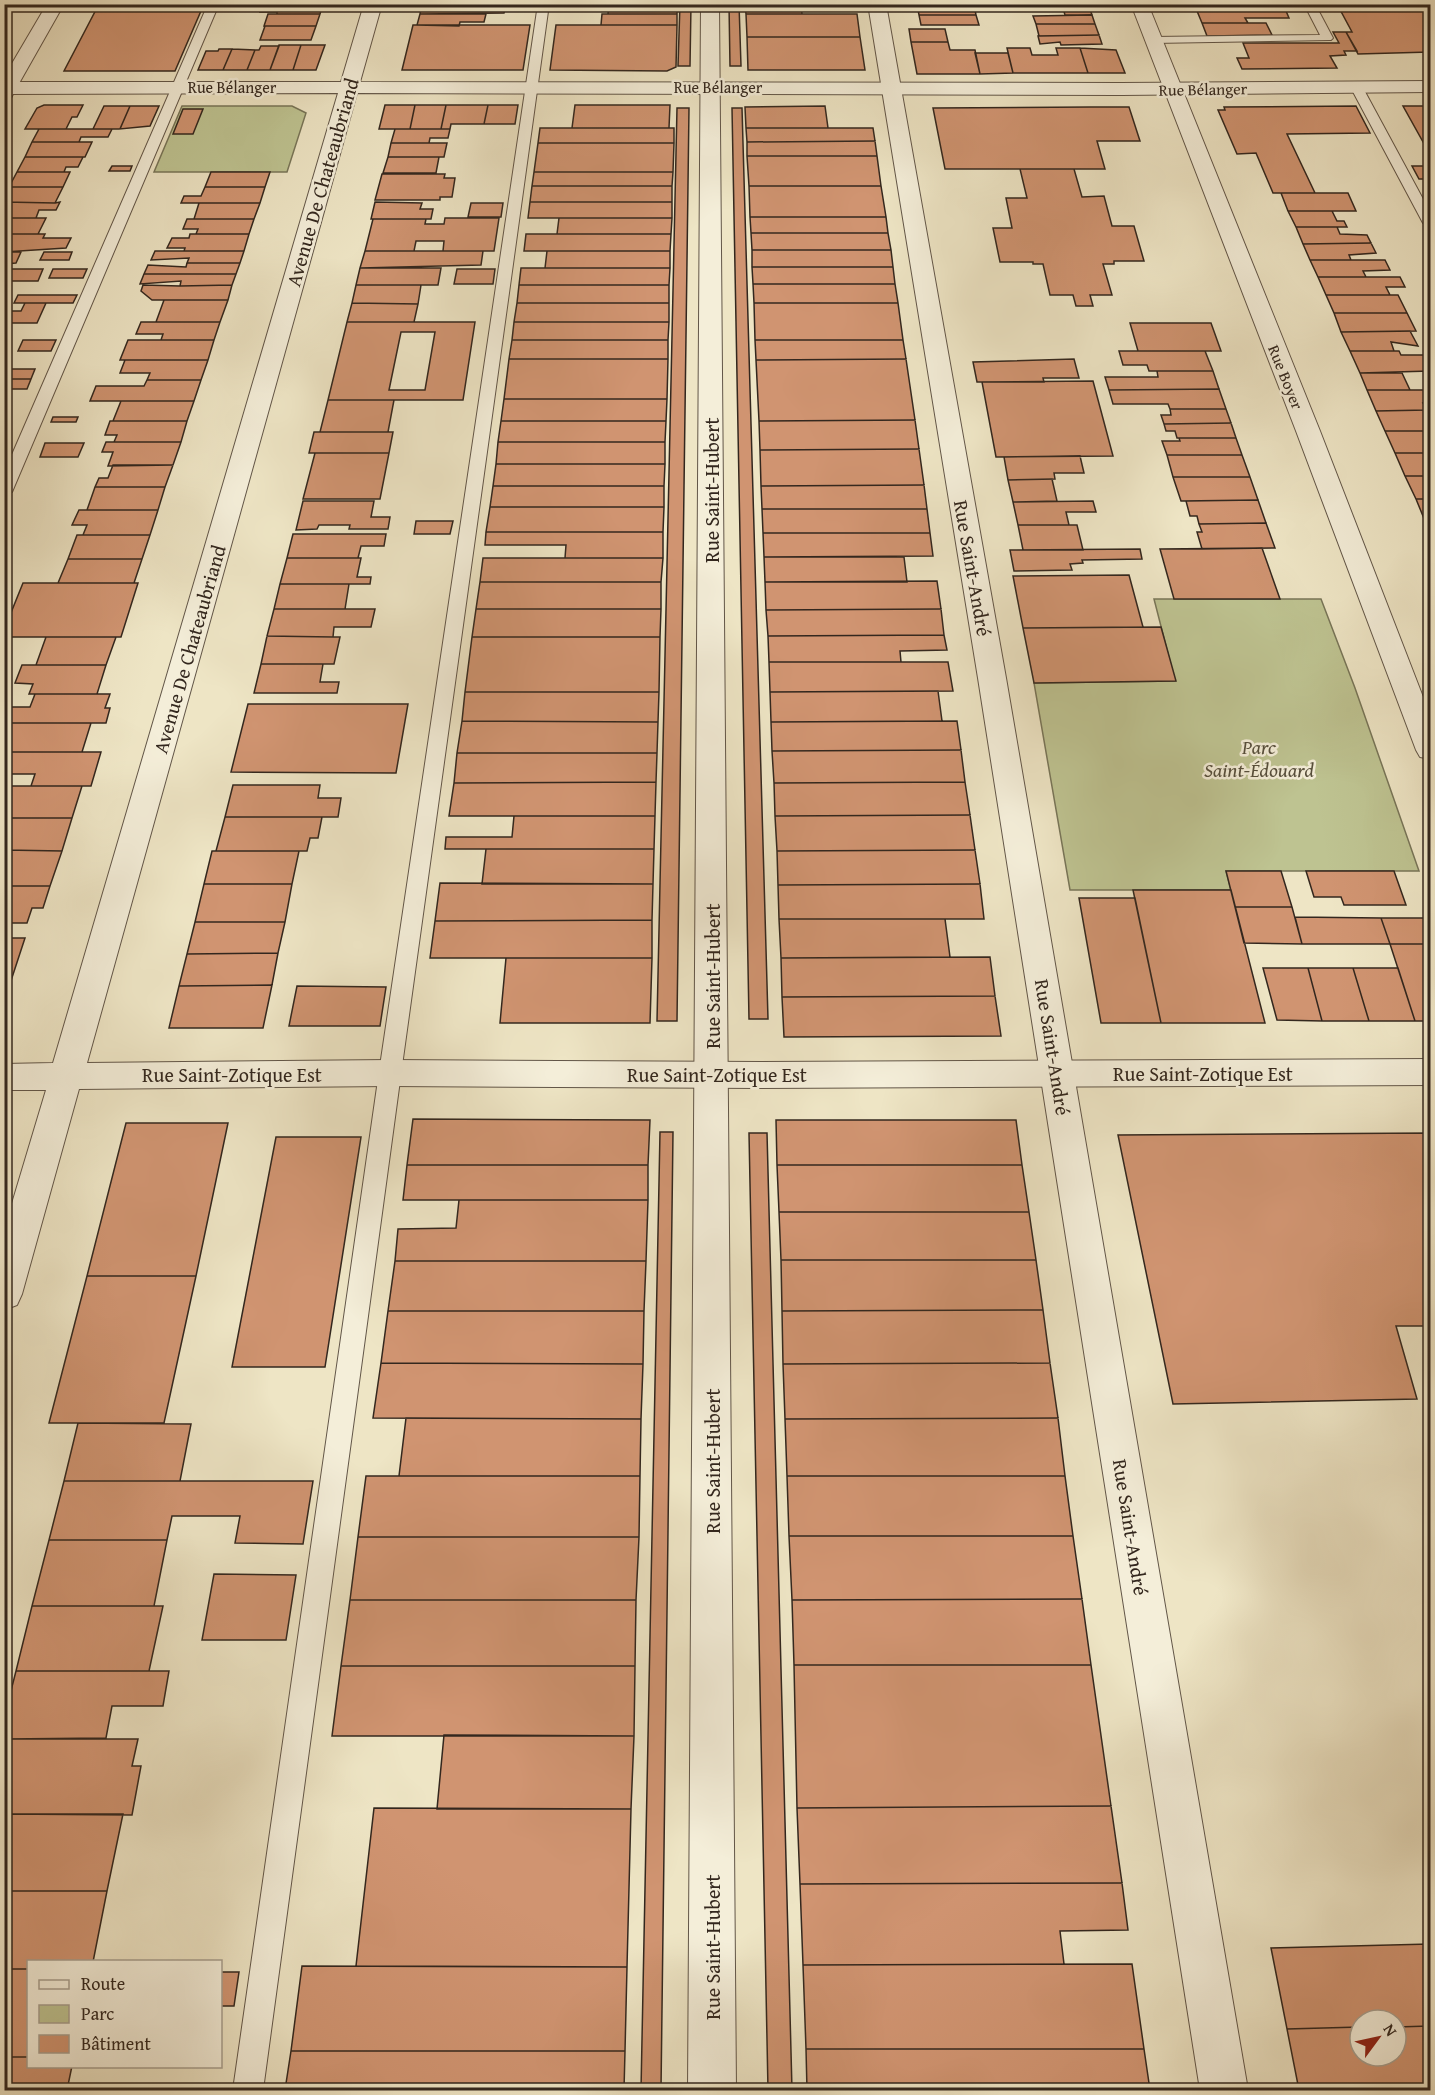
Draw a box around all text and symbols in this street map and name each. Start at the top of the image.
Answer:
street label: Avenue De Chateaubriand [278,74,366,290]
street label: Rue Bélanger [188,75,277,99]
street label: Rue Bélanger [674,75,763,99]
street label: Rue Bélanger [1159,76,1248,102]
street label: Rue Boyer [1262,341,1310,413]
street label: Rue Saint-Hubert [697,417,726,563]
street label: Rue Saint-André [947,498,999,638]
street label: Avenue De Chateaubriand [145,541,233,757]
park label: Parc Saint-Édouard [1204,732,1314,784]
street label: Rue Saint-Hubert [698,903,727,1049]
street label: Rue Saint-André [1028,977,1078,1117]
street label: Rue Saint-Zotique Est [1113,1059,1293,1088]
street label: Rue Saint-Zotique Est [142,1060,322,1089]
street label: Rue Saint-Zotique Est [627,1060,807,1089]
street label: Rue Saint-Hubert [698,1388,727,1534]
street label: Rue Saint-André [1106,1457,1156,1597]
street label: Rue Saint-Hubert [698,1874,727,2020]
legend [27,1960,222,2068]
text: Route [81,1970,125,1997]
text: Parc [81,2000,114,2027]
north arrow [1348,2008,1408,2068]
text: N [1378,2019,1404,2041]
text: Bâtiment [81,2030,151,2057]

